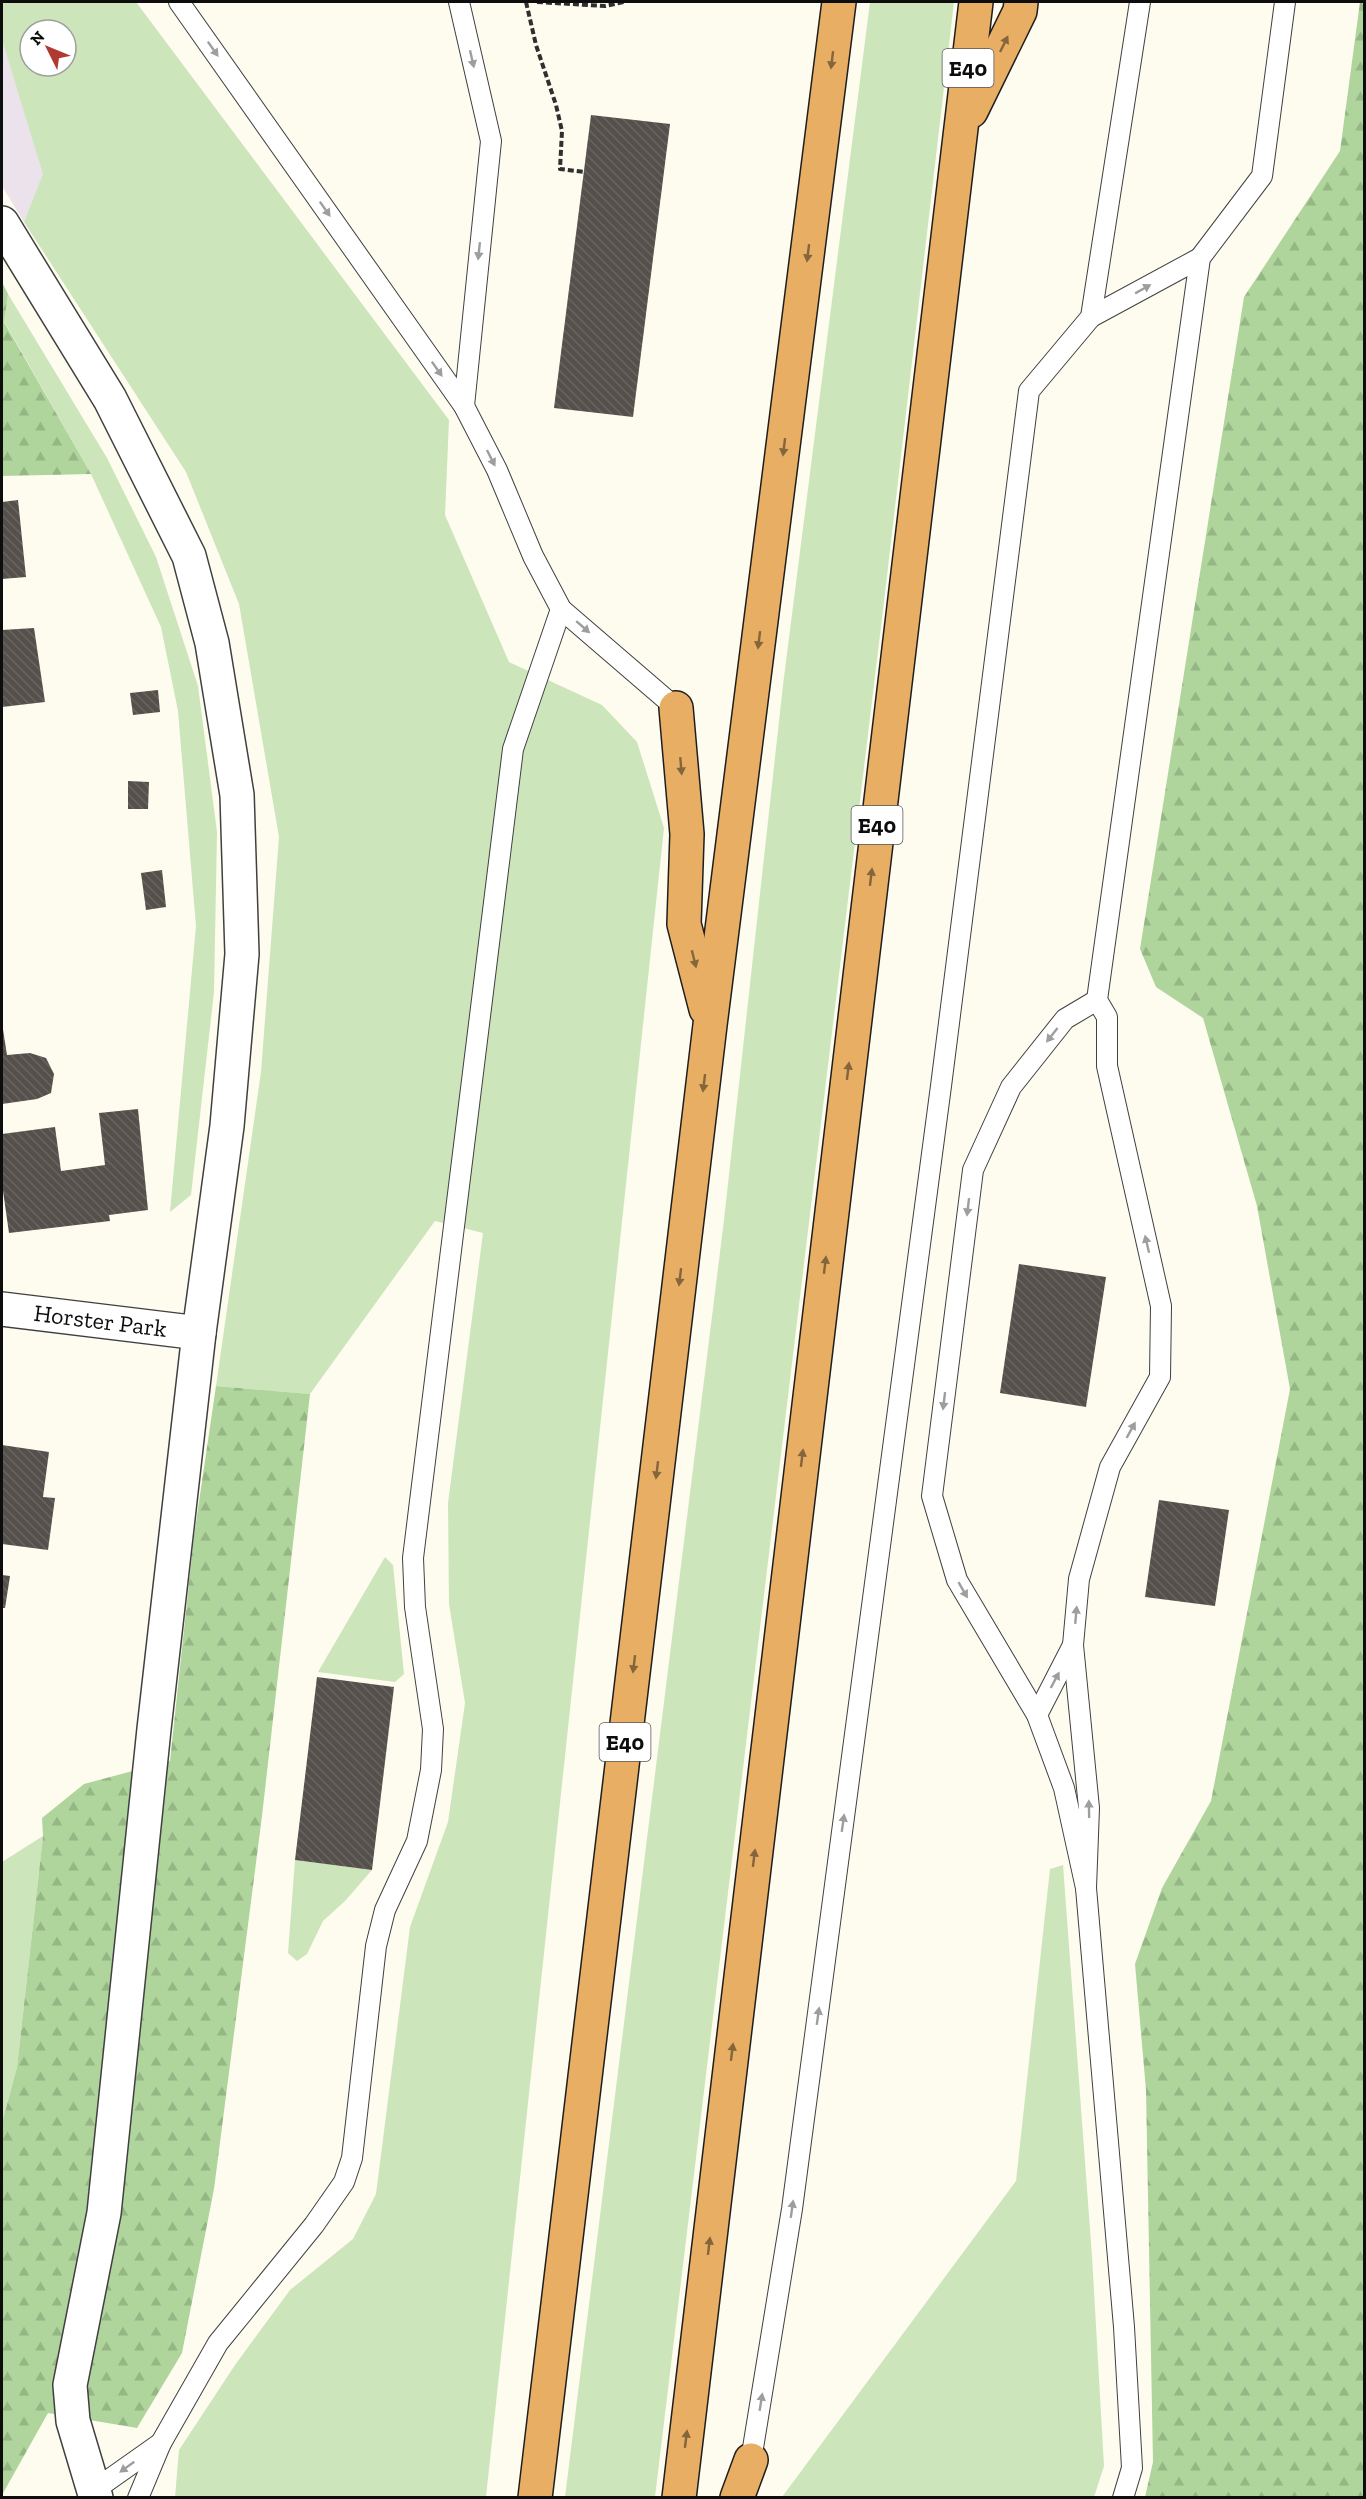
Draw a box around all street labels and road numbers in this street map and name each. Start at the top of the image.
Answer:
road number: E40 [942,49,994,87]
road number: E40 [852,806,902,844]
street label: Horster Park [32,1298,169,1343]
road number: E40 [600,1723,650,1761]

